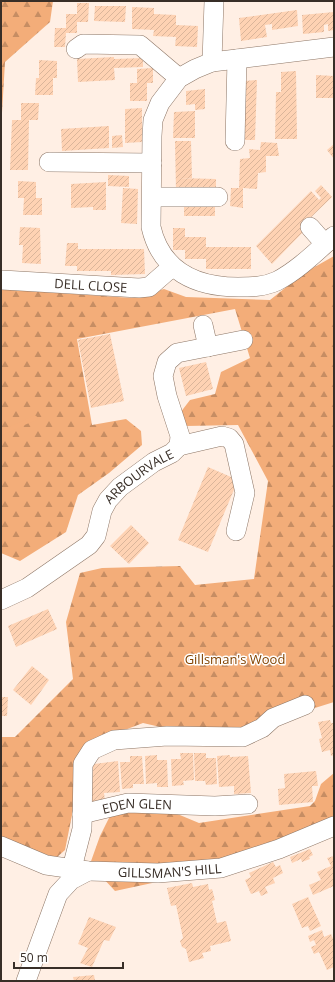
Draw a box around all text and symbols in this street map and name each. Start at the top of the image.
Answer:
street label: DELL CLOSE [54,274,128,296]
street label: ARBOURVALE [100,445,176,508]
park label: Gillsman's Wood [185,650,285,668]
street label: EDEN GLEN [100,794,172,818]
street label: GILLSMAN'S HILL [118,859,222,882]
scale bar [14,944,123,970]
text: 50 m [20,949,48,966]

